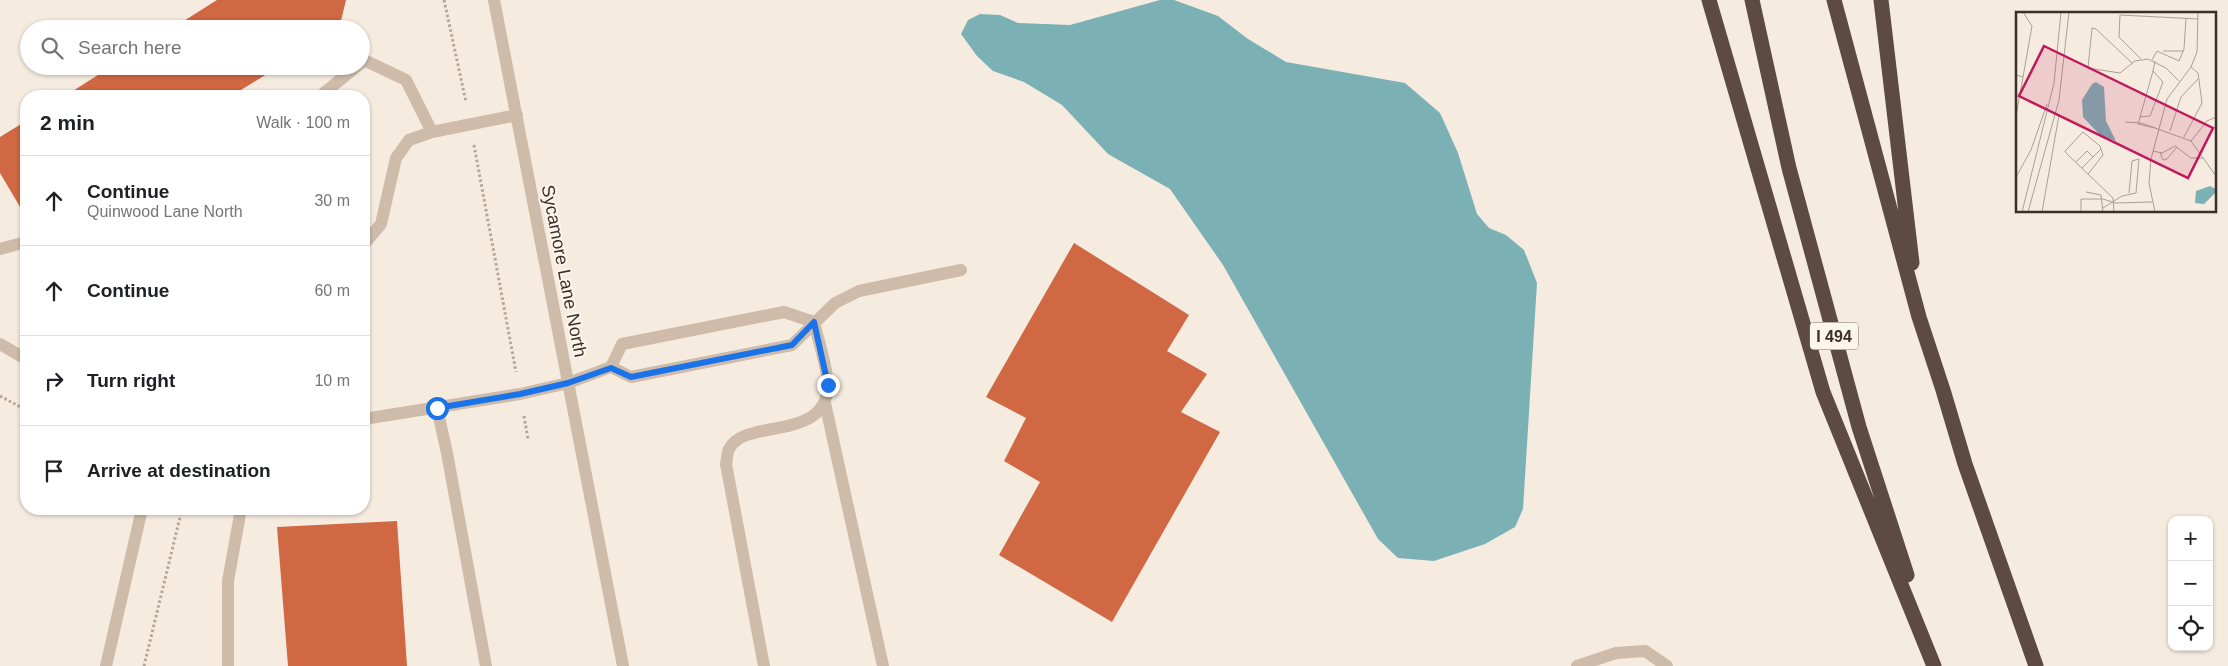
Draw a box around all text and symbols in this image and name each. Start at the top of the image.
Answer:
inset map [2016,12,2216,212]
search box [20,20,370,75]
icon: search [38,34,66,62]
text: Search here [78,37,182,58]
text: 2 min [40,111,95,134]
text: Walk · 100 m [256,114,350,131]
text: Continue [87,181,169,202]
street label: Sycamore Lane North [537,183,591,359]
icon: ahead [40,187,68,215]
text: 30 m [314,192,350,209]
text: Quinwood Lane North [87,203,243,220]
icon: ahead [40,277,68,305]
text: Continue [87,280,169,301]
text: 60 m [314,282,350,299]
road number: I 494 [1810,322,1858,350]
icon: right [40,367,68,395]
text: Turn right [87,370,175,391]
text: 10 m [314,372,350,389]
route end [817,374,840,397]
route start [426,397,449,420]
icon: arrive [40,457,68,485]
text: Arrive at destination [87,460,271,481]
map controls [2168,516,2213,651]
button: + [2168,516,2213,561]
button: − [2168,561,2213,606]
button: locate [2168,606,2213,651]

